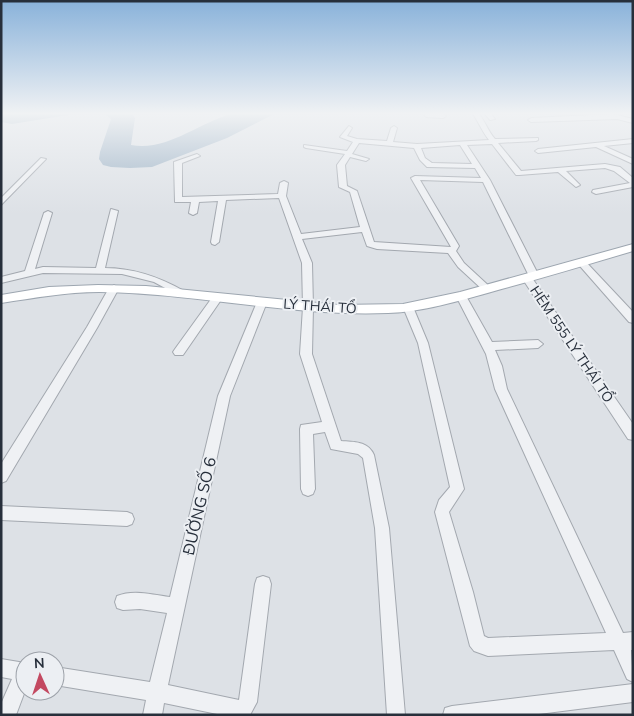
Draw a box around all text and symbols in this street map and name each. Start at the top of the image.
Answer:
street label: HẺM 555 LÝ THÁI TỔ [526,282,618,406]
street label: LÝ THÁI TỔ [283,294,357,318]
street label: ĐƯỜNG SỐ 6 [178,455,220,557]
north arrow [15,651,65,701]
text: N [34,654,45,672]

